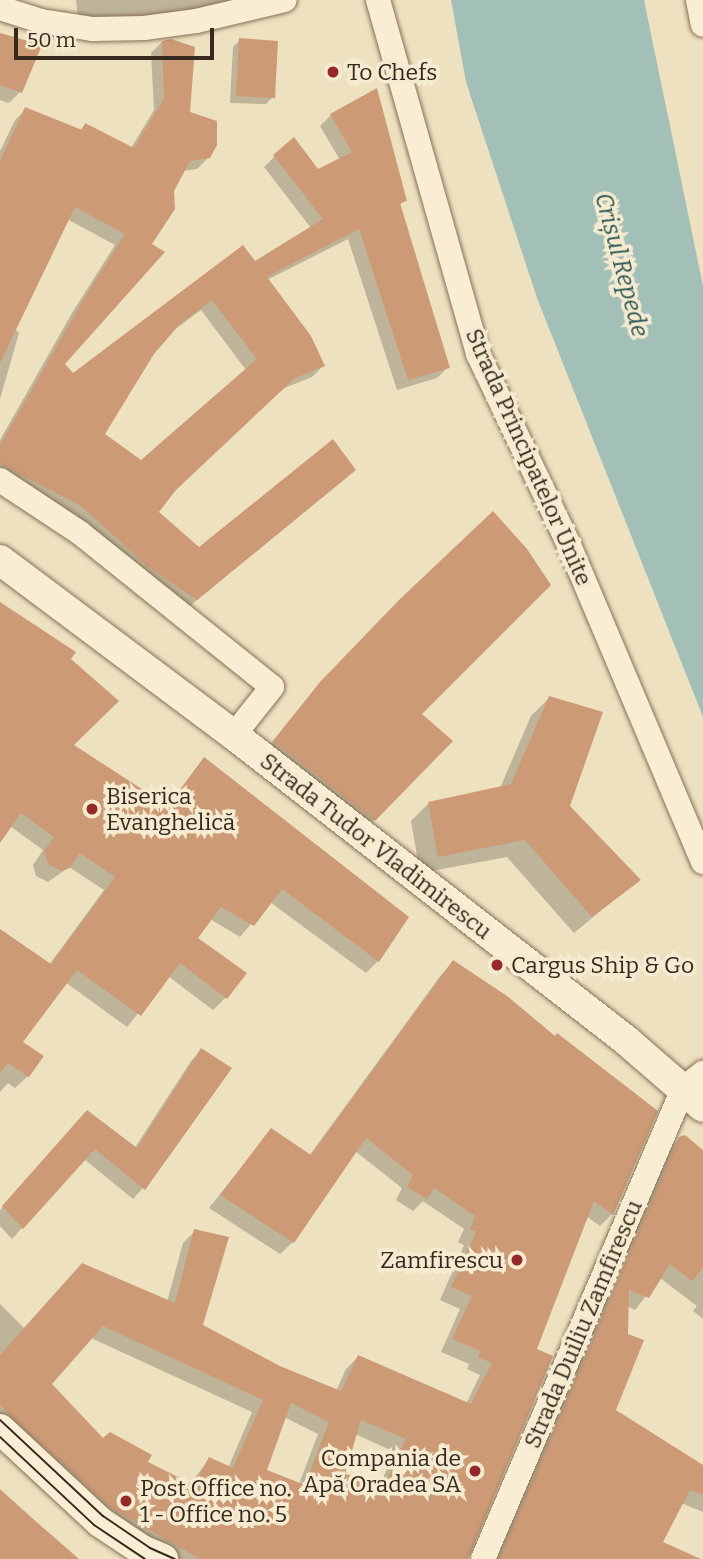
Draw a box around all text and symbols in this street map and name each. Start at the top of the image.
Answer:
scale bar [18,14,217,58]
text: 50 m [27,27,76,53]
place label: To Chefs [347,58,437,86]
marker: To Chefs [325,64,341,80]
water label: Crișul Repede [588,190,654,340]
street label: Strada Principatelor Unite [460,324,598,590]
street label: Strada Tudor Vladimirescu [255,747,497,945]
place label: Biserica Evanghelică [106,782,235,836]
marker: Biserica Evanghelică [84,801,100,817]
place label: Cargus Ship & Go [511,951,694,979]
marker: Cargus Ship & Go [489,957,505,973]
street label: Strada Duiliu Zamfirescu [518,1196,648,1452]
place label: Zamfirescu [380,1246,503,1274]
marker: Zamfirescu [509,1252,525,1268]
place label: Compania de Apă Oradea SA [303,1444,461,1498]
marker: Compania de Apă Oradea SA [467,1463,483,1479]
place label: Post Office no. 1 - Office no. 5 [140,1474,291,1528]
marker: Post Office no. 1 - Office no. 5 [118,1493,134,1509]

